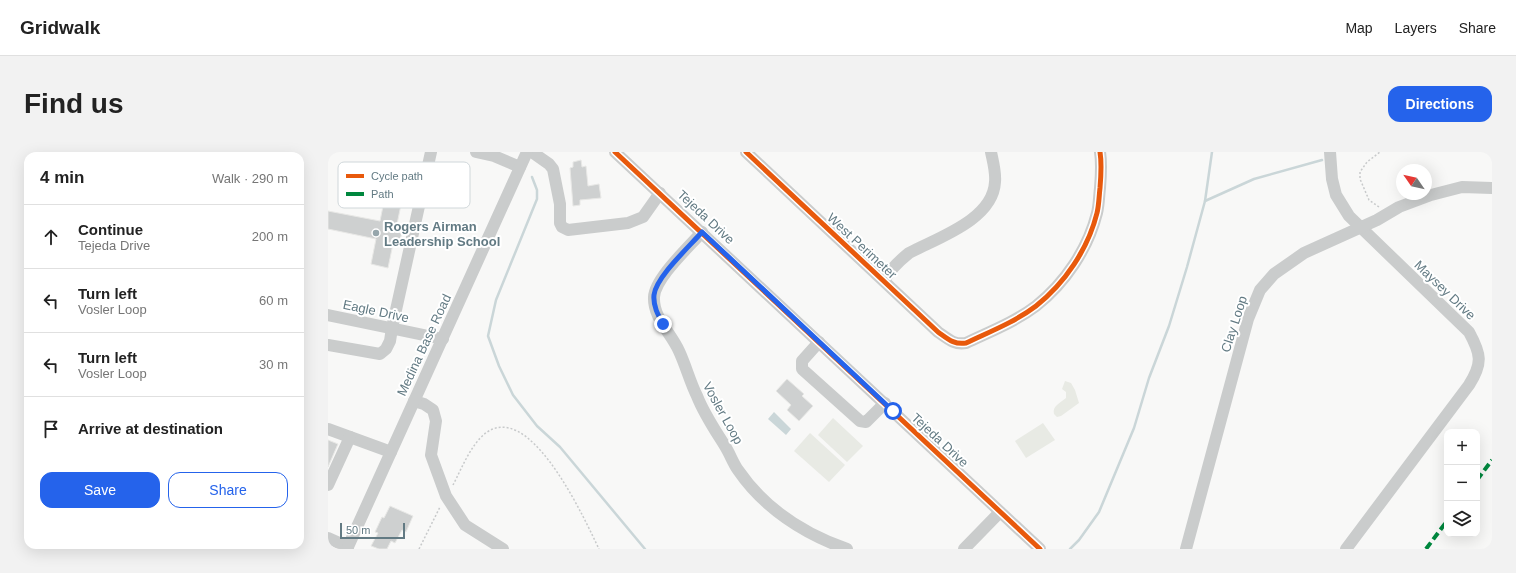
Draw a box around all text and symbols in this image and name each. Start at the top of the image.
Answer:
text: Gridwalk [20,17,100,38]
text: Map [1345,20,1373,36]
text: Layers [1395,20,1437,36]
text: Share [1459,20,1496,36]
button: Directions [1388,86,1492,122]
text: Find us [24,88,124,119]
legend [338,162,470,208]
north arrow [1396,164,1432,200]
text: 4 min [40,168,84,187]
text: Cycle path [371,170,423,182]
text: Walk · 290 m [212,171,288,186]
street label: Tejeda Drive [674,187,738,247]
text: Path [371,188,394,200]
street label: West Perimeter [824,210,900,282]
place label: Rogers Airman Leadership School [384,219,500,249]
text: Continue [78,221,143,238]
icon: ahead [40,226,62,248]
marker: Rogers Airman Leadership School [371,228,381,238]
text: 200 m [252,229,288,244]
text: Tejeda Drive [78,238,150,253]
street label: Maysey Drive [1411,257,1479,323]
text: Turn left [78,285,137,302]
icon: left [40,290,62,312]
street label: Medina Base Road [394,292,454,398]
text: 60 m [259,293,288,308]
street label: Clay Loop [1218,294,1250,354]
street label: Eagle Drive [342,297,410,325]
text: Vosler Loop [78,302,147,317]
route end [654,315,672,333]
text: Turn left [78,349,137,366]
icon: left [40,354,62,376]
text: 30 m [259,357,288,372]
text: Vosler Loop [78,366,147,381]
street label: Vosler Loop [700,379,746,447]
route start [884,402,902,420]
street label: Tejeda Drive [908,410,972,470]
icon: arrive [40,418,62,440]
text: Arrive at destination [78,420,223,437]
map controls [1444,429,1480,537]
button: + [1444,429,1480,465]
button: − [1444,465,1480,501]
button: Save [40,472,160,508]
button: Share [168,472,288,508]
button: layers [1444,501,1480,537]
scale bar [340,521,405,540]
text: 50 m [346,524,370,536]

